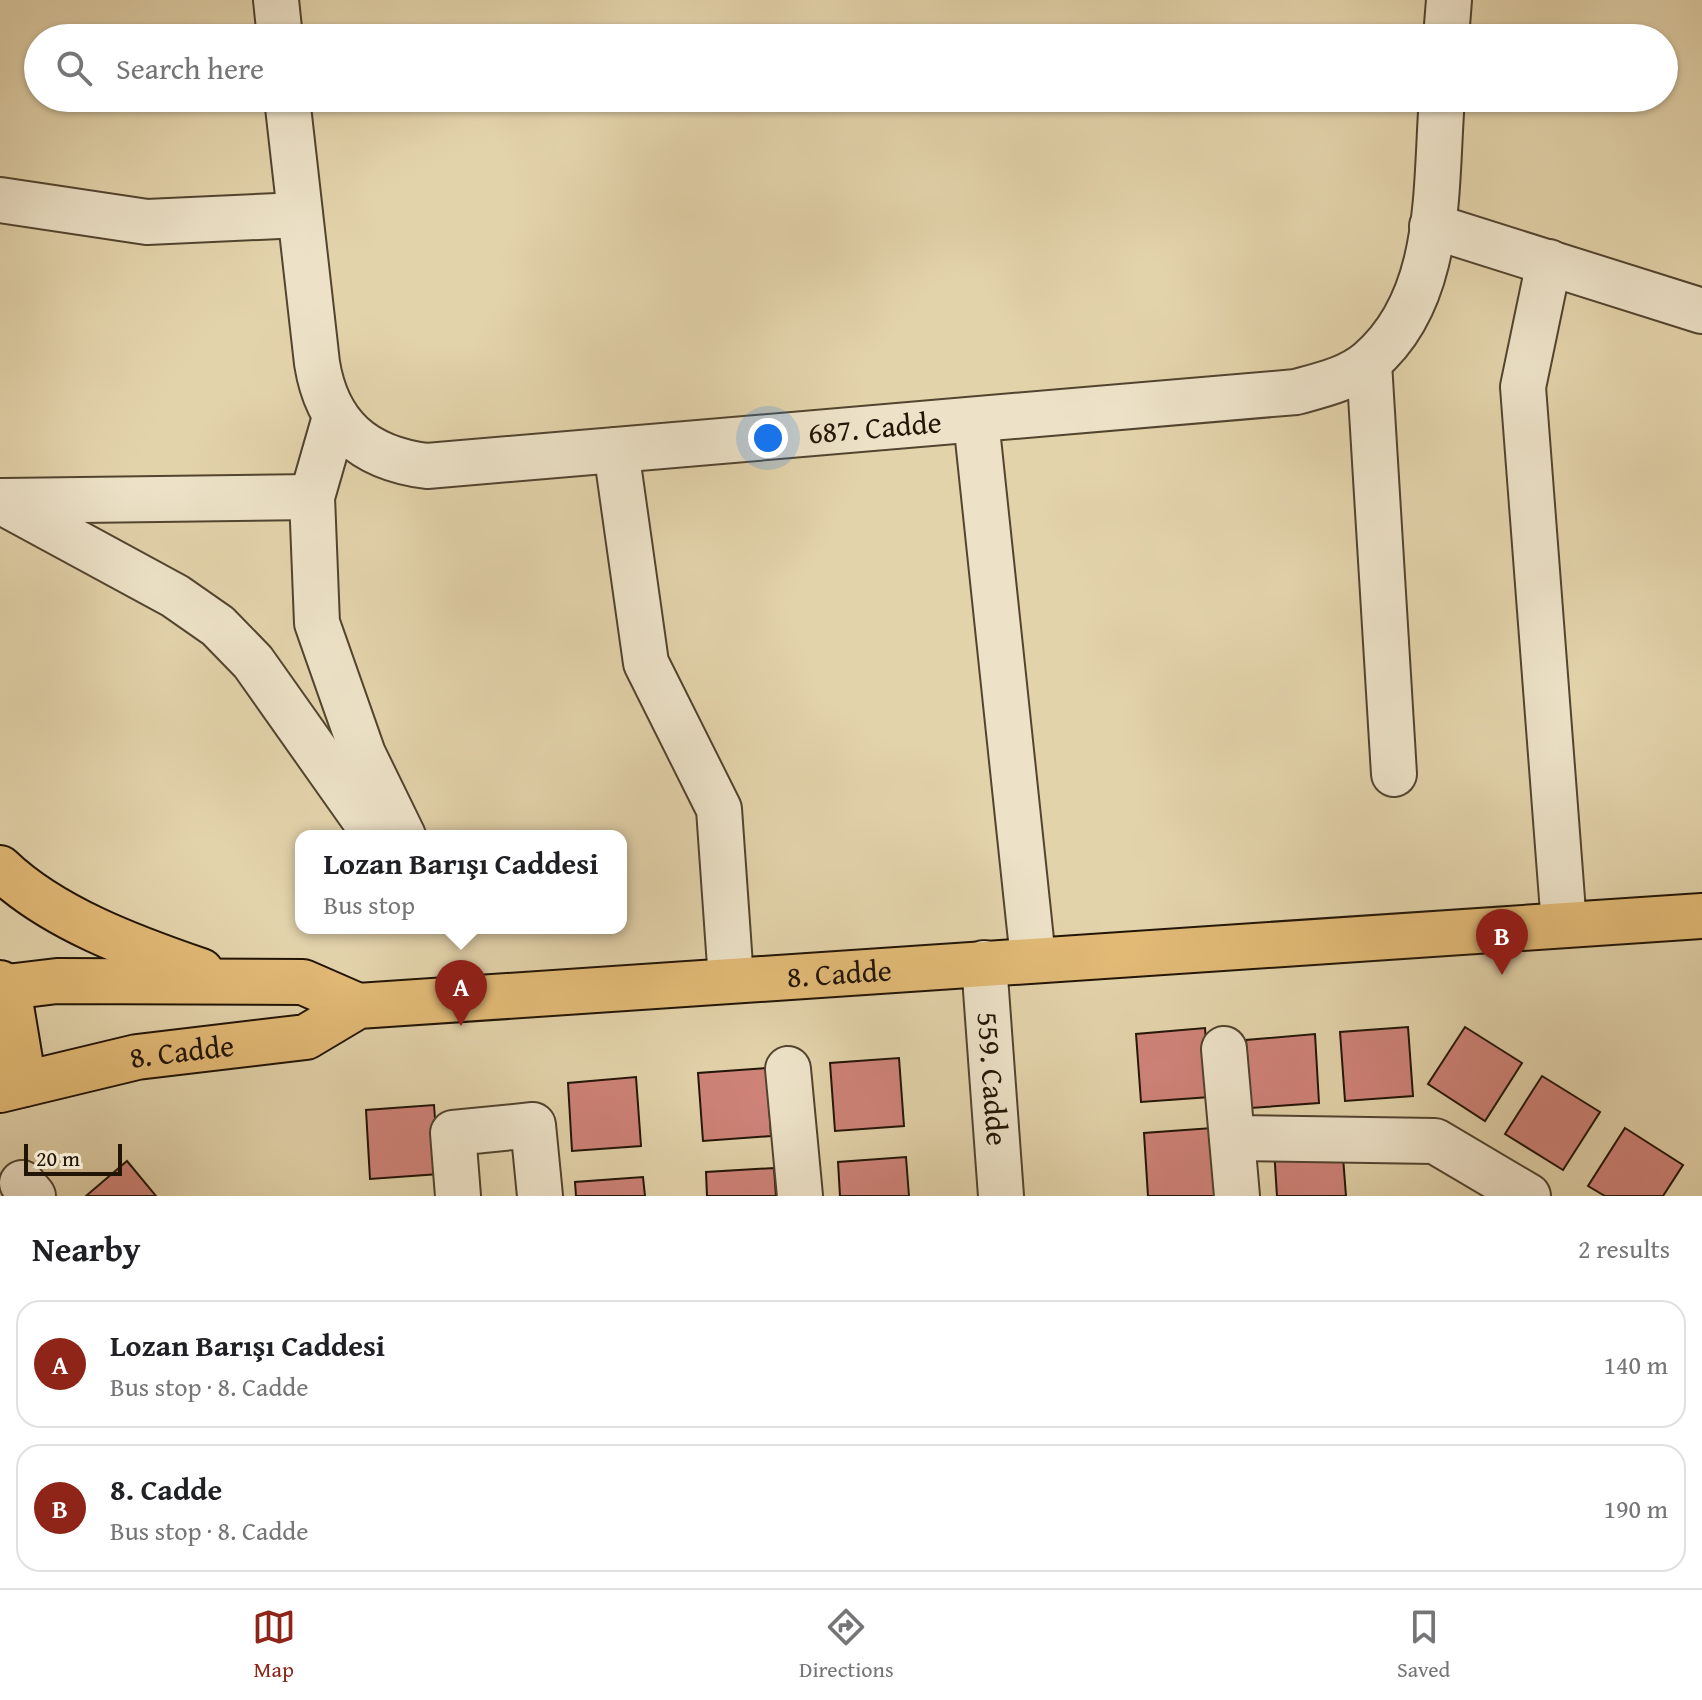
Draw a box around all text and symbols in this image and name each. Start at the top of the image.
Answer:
search box [24,24,1678,112]
icon: search [52,46,96,90]
text: Search here [116,46,264,90]
street label: 687. Cadde [806,399,943,454]
your location [748,418,788,458]
popup [295,830,627,934]
text: Lozan Barışı Caddesi [323,841,599,885]
text: Bus stop [323,885,415,924]
pin: B [1476,909,1528,975]
street label: 8. Cadde [785,947,893,998]
pin: A [435,960,487,1026]
street label: 559. Cadde [967,1010,1020,1147]
street label: 8. Cadde [124,1023,236,1079]
scale bar [24,1140,122,1176]
text: 20 m [36,1142,80,1174]
text: Nearby [32,1224,141,1273]
text: 2 results [1578,1229,1670,1268]
text: Lozan Barışı Caddesi [110,1323,385,1367]
text: A [52,1345,68,1384]
text: 140 m [1603,1345,1668,1384]
text: Bus stop · 8. Cadde [110,1367,308,1406]
text: 8. Cadde [110,1467,222,1511]
text: B [52,1489,68,1528]
text: 190 m [1603,1489,1668,1528]
text: Bus stop · 8. Cadde [110,1511,308,1550]
tab: Map [252,1605,296,1685]
tab: Directions [799,1605,894,1685]
tab: Saved [1397,1605,1450,1685]

